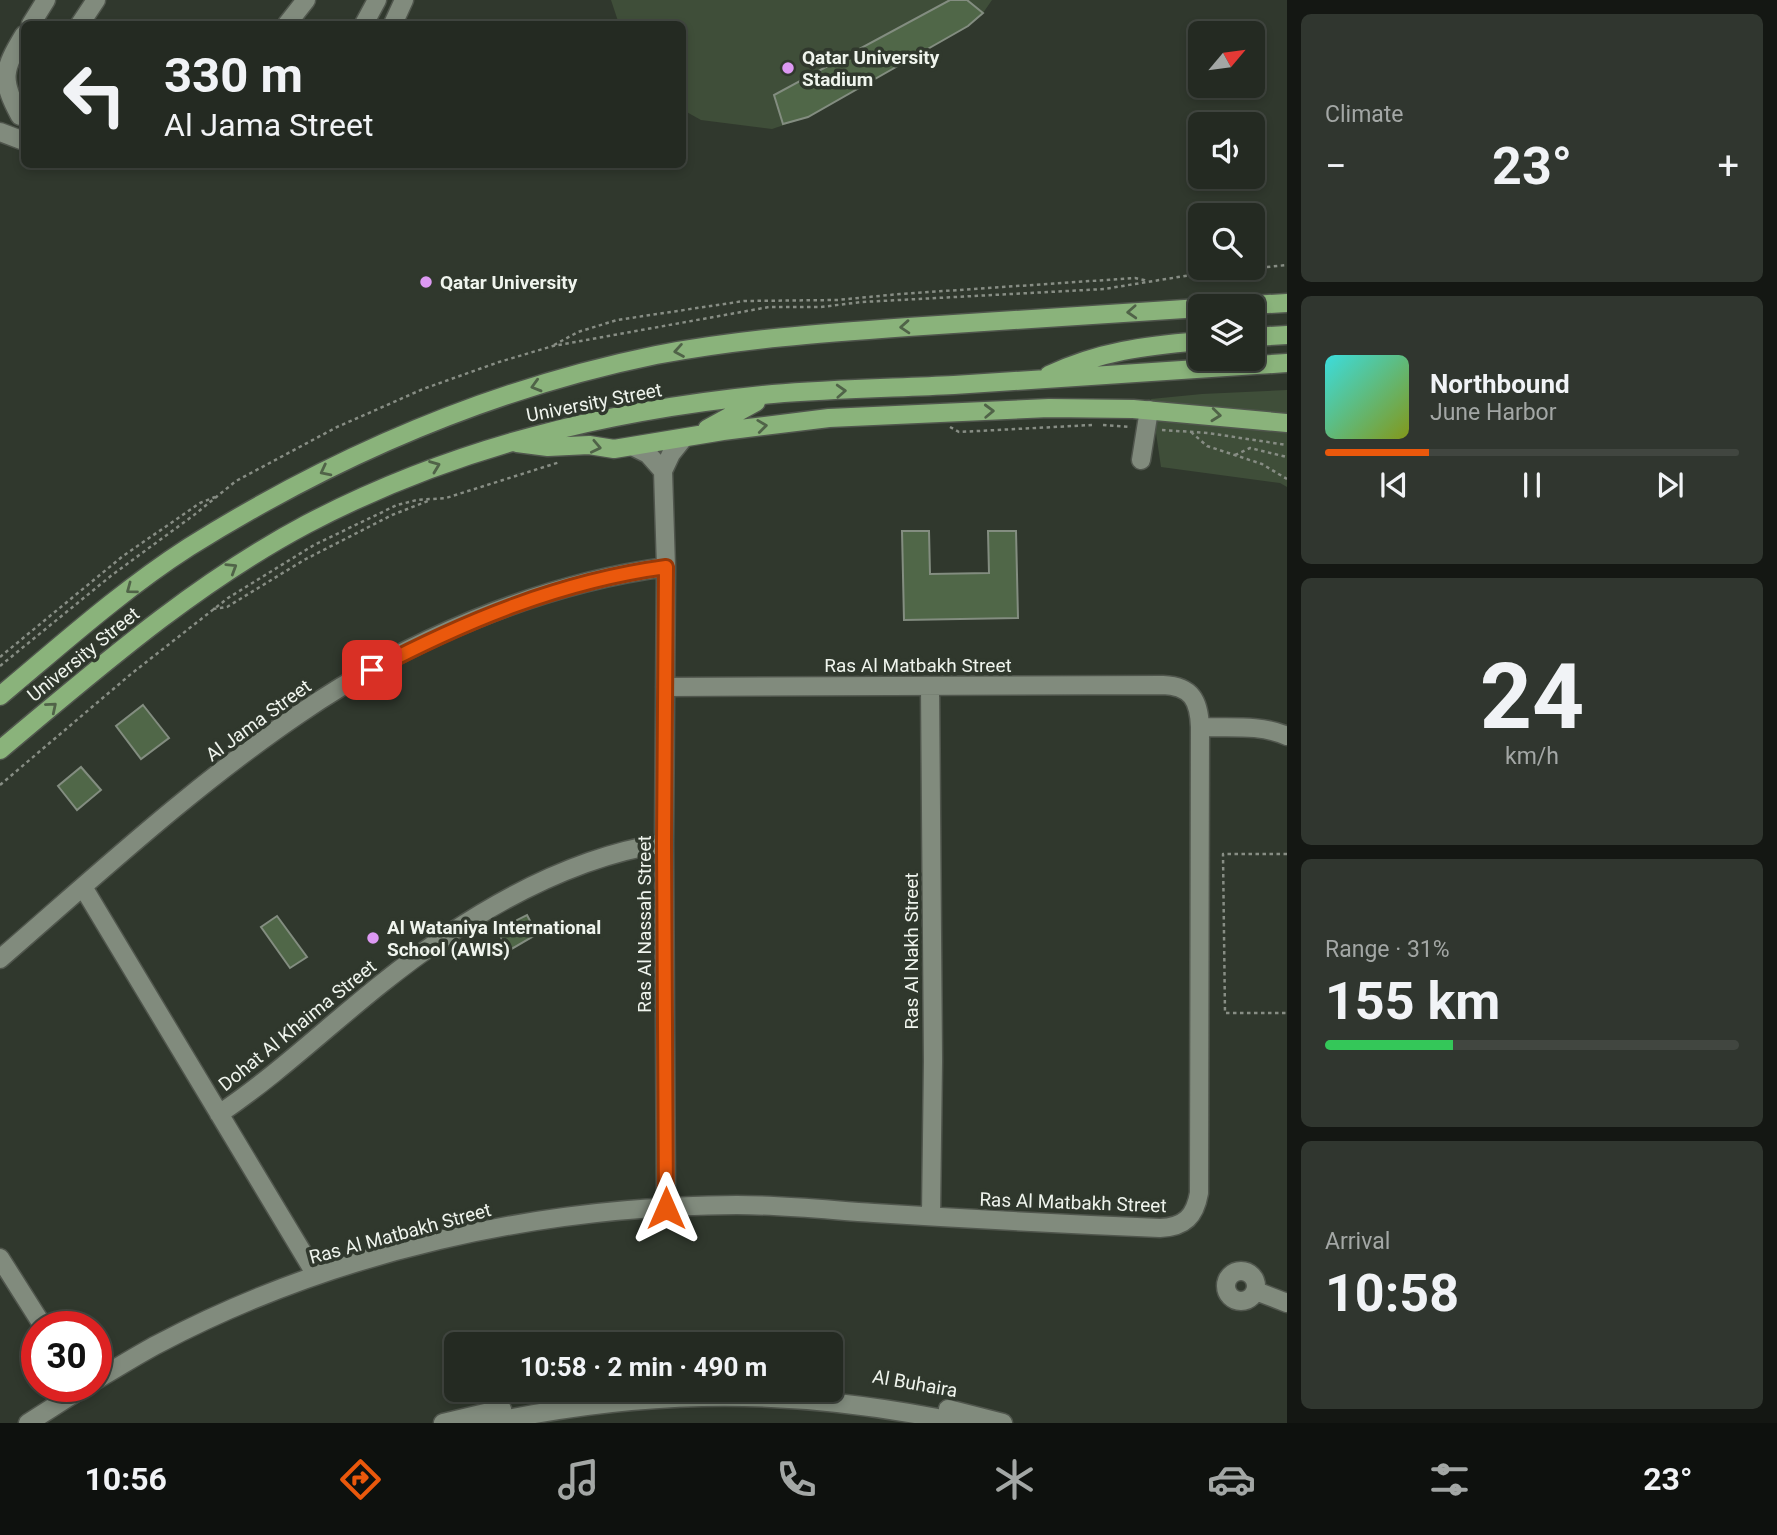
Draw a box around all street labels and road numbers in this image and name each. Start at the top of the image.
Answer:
street label: University Street [524,378,664,427]
street label: University Street [23,602,144,707]
street label: Ras Al Matbakh Street [824,654,1012,677]
street label: Al Jama Street [201,675,315,766]
street label: Ras Al Nassah Street [633,835,656,1013]
street label: Ras Al Nakh Street [900,872,923,1030]
street label: Dohat Al Khaima Street [214,955,381,1096]
street label: Ras Al Matbakh Street [979,1188,1167,1217]
street label: Ras Al Matbakh Street [307,1198,494,1269]
street label: Al Buhaira [871,1365,959,1402]

